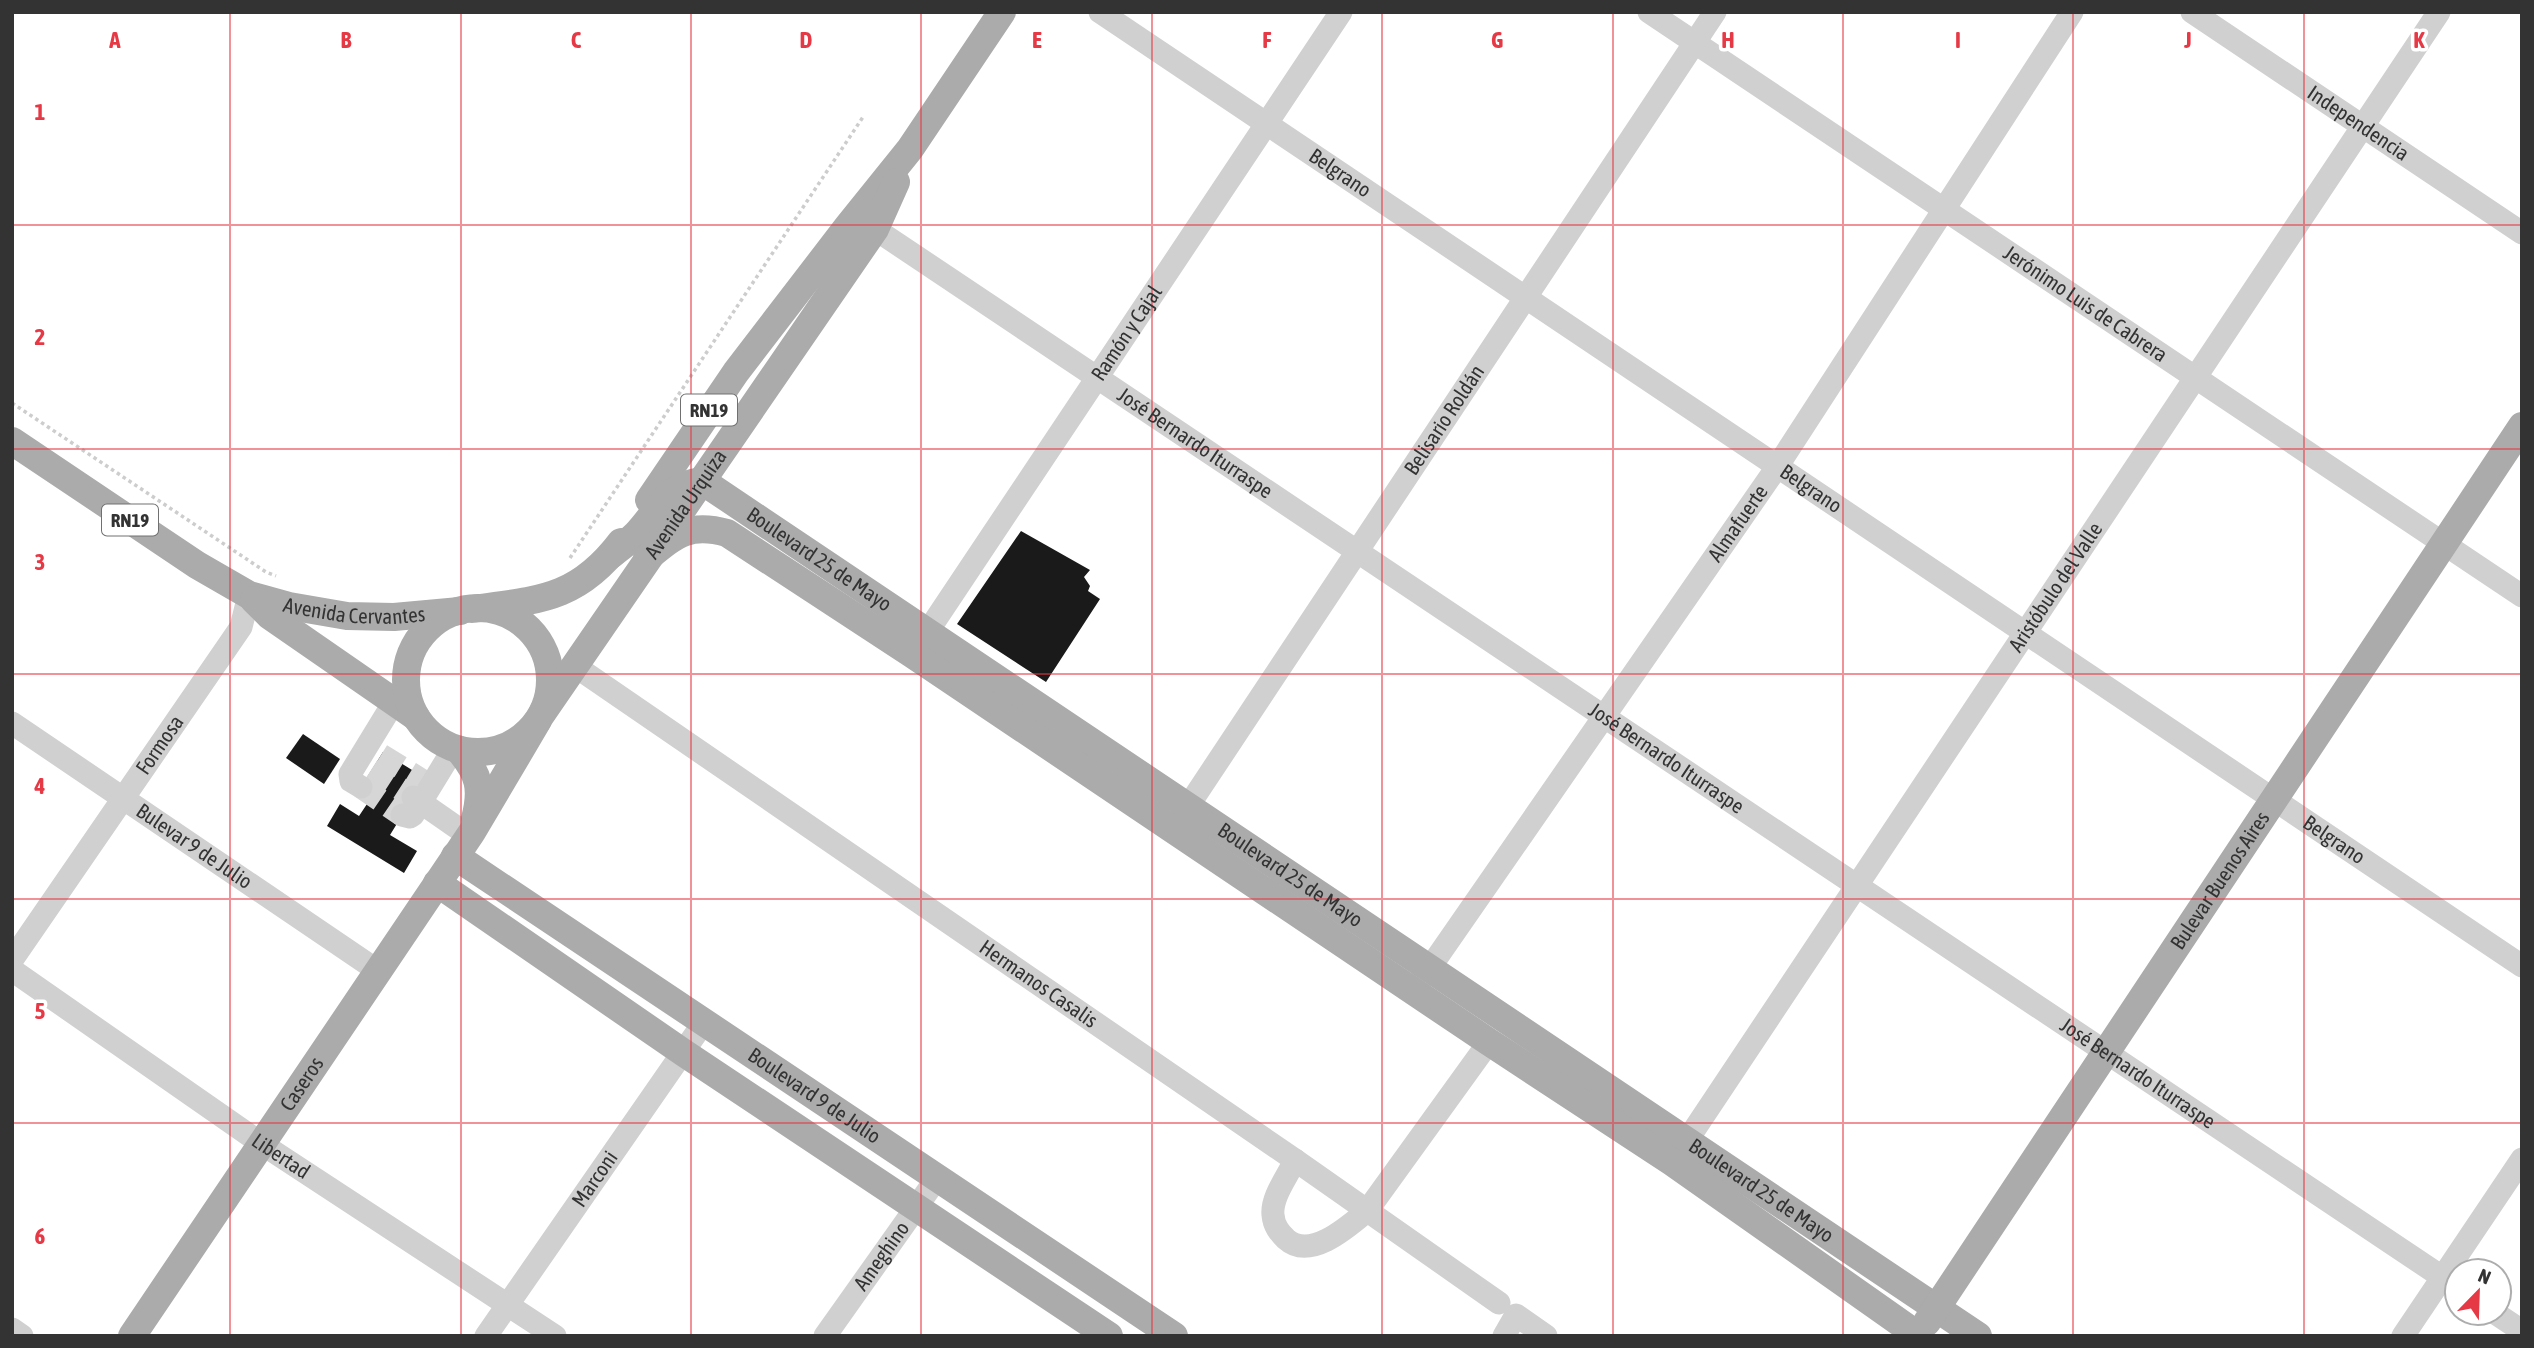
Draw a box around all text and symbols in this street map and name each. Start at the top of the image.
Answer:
text: A [108,27,121,53]
text: B [341,27,352,53]
text: C [571,27,582,53]
text: D [800,27,813,53]
text: E [1032,27,1042,53]
text: F [1262,27,1272,53]
text: G [1491,27,1503,53]
text: H [1721,27,1735,53]
text: I [1955,27,1961,53]
text: J [2183,27,2192,53]
text: K [2413,27,2425,53]
street label: Independencia [2304,80,2414,165]
text: 1 [35,99,46,125]
street label: Belgrano [1305,143,1376,201]
street label: Jerónimo Luis de Cabrera [2000,240,2172,366]
street label: Ramón y Cajal [1086,280,1166,385]
text: 2 [35,324,45,350]
street label: Belisario Roldán [1399,360,1488,479]
street label: José Bernardo Iturraspe [1114,382,1278,503]
road number: RN19 [681,394,737,426]
street label: Avenida Urquiza [639,445,731,563]
street label: Belgrano [1776,459,1847,517]
street label: Almafuerte [1702,480,1772,566]
street label: Boulevard 25 de Mayo [743,502,897,616]
road number: RN19 [102,505,158,536]
street label: Aristóbulo del Valle [2003,517,2107,656]
text: 3 [35,549,45,575]
street label: Avenida Cervantes [281,592,426,628]
street label: José Bernardo Iturraspe [1585,697,1749,818]
street label: Formosa [130,710,188,778]
text: 4 [34,773,46,799]
street label: Bulevar 9 de Julio [132,798,257,893]
street label: Bulevar Buenos Aires [2165,806,2274,953]
street label: Belgrano [2299,810,2370,868]
street label: Boulevard 25 de Mayo [1214,817,1368,931]
street label: Hermanos Casalis [976,934,1102,1032]
text: 5 [35,998,46,1024]
street label: José Bernardo Iturraspe [2056,1012,2220,1133]
street label: Boulevard 9 de Julio [744,1042,886,1148]
street label: Caseros [275,1052,328,1115]
street label: Libertad [248,1128,315,1183]
street label: Boulevard 25 de Mayo [1685,1133,1839,1247]
street label: Marconi [566,1146,622,1211]
street label: Ameghino [848,1216,914,1295]
text: 6 [35,1223,46,1249]
north arrow [2443,1257,2513,1327]
text: N [2475,1264,2494,1289]

